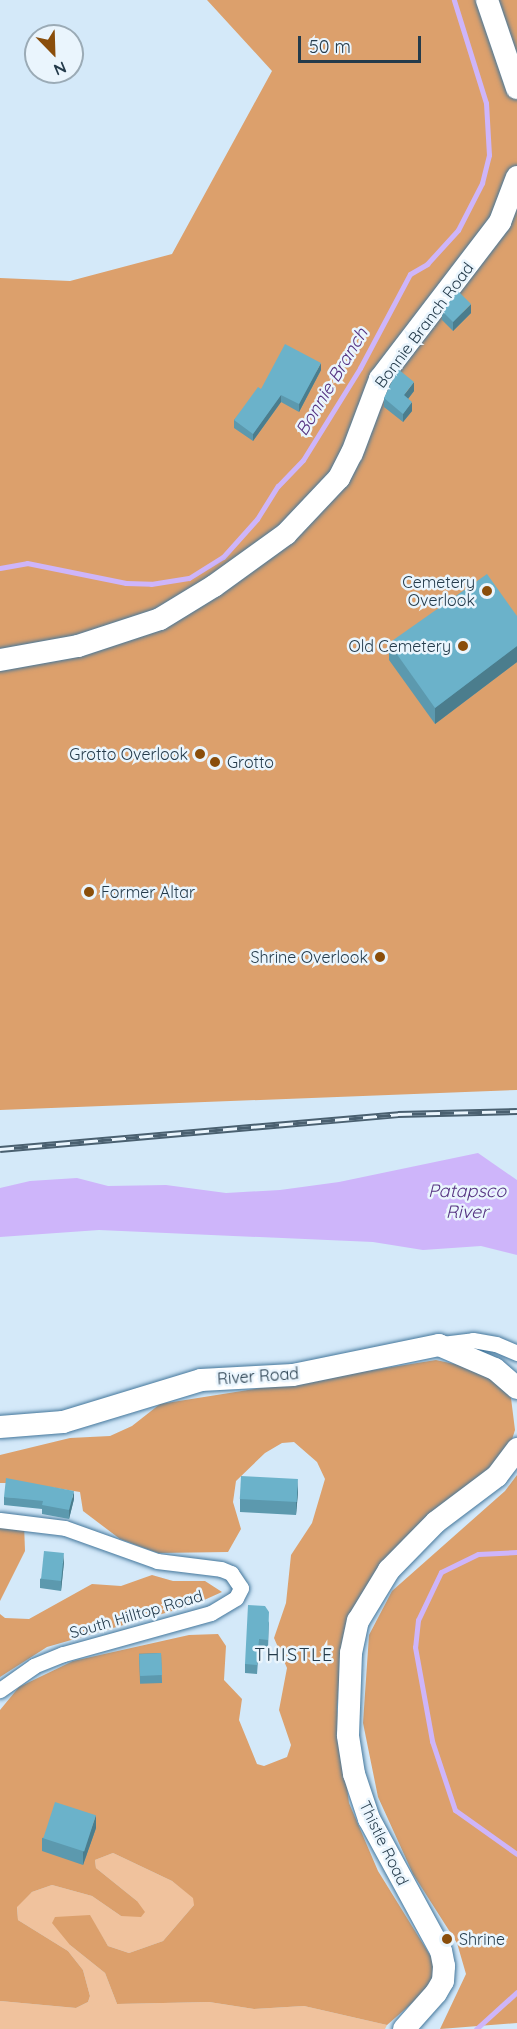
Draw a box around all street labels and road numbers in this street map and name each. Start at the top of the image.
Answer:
street label: Bonnie Branch Road [371,258,477,392]
street label: River Road [217,1364,299,1388]
street label: South Hilltop Road [67,1586,205,1642]
street label: Thistle Road [355,1798,413,1888]

